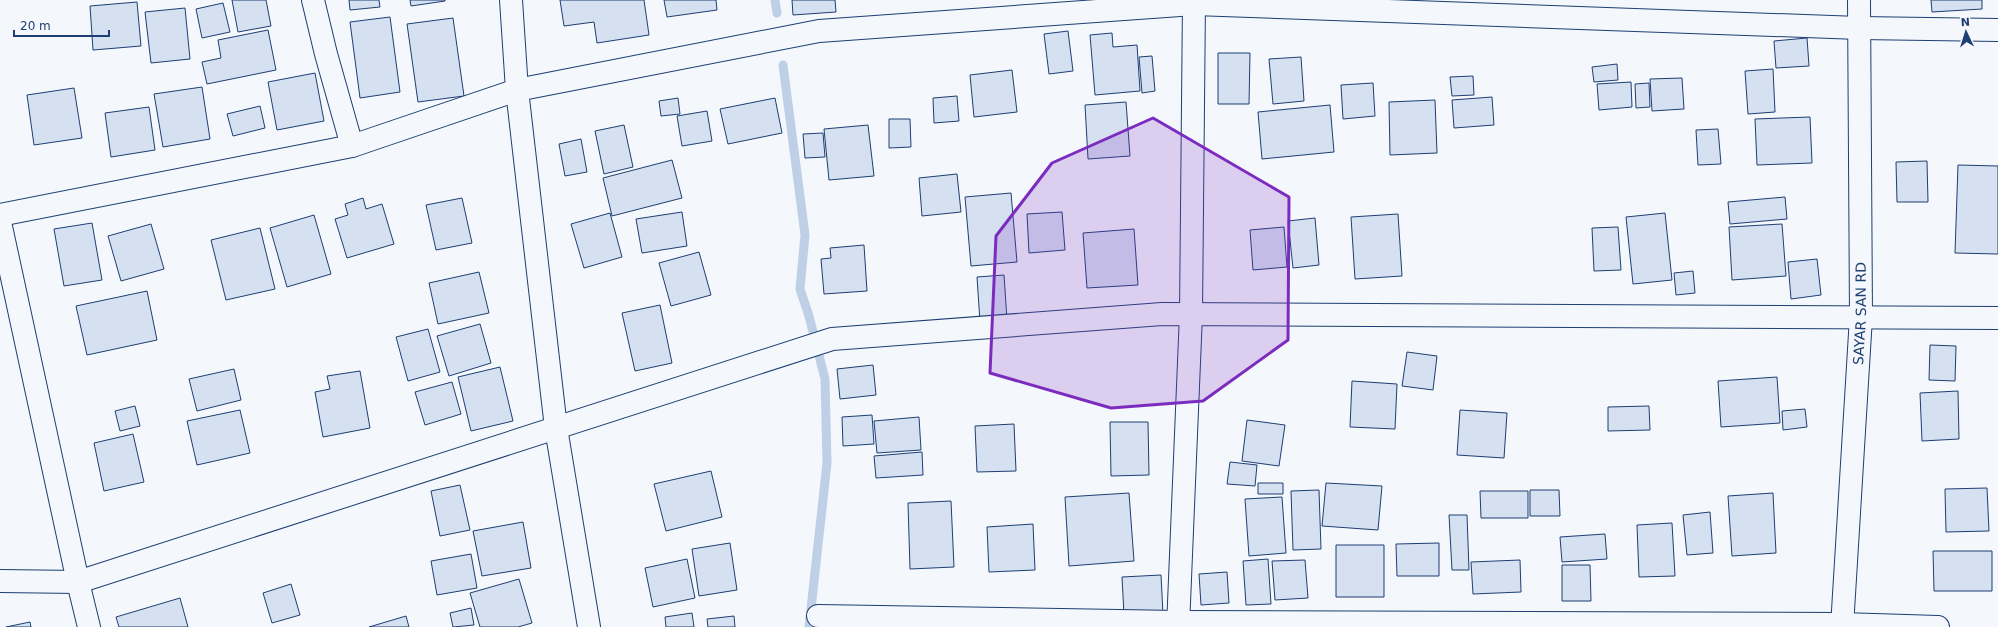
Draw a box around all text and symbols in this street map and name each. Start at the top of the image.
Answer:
scale bar [14,12,109,38]
north arrow [1946,12,1986,52]
text: N [1960,16,1970,29]
text: 20 m [20,19,51,33]
street label: SAYAR SAN RD [1850,262,1869,366]

